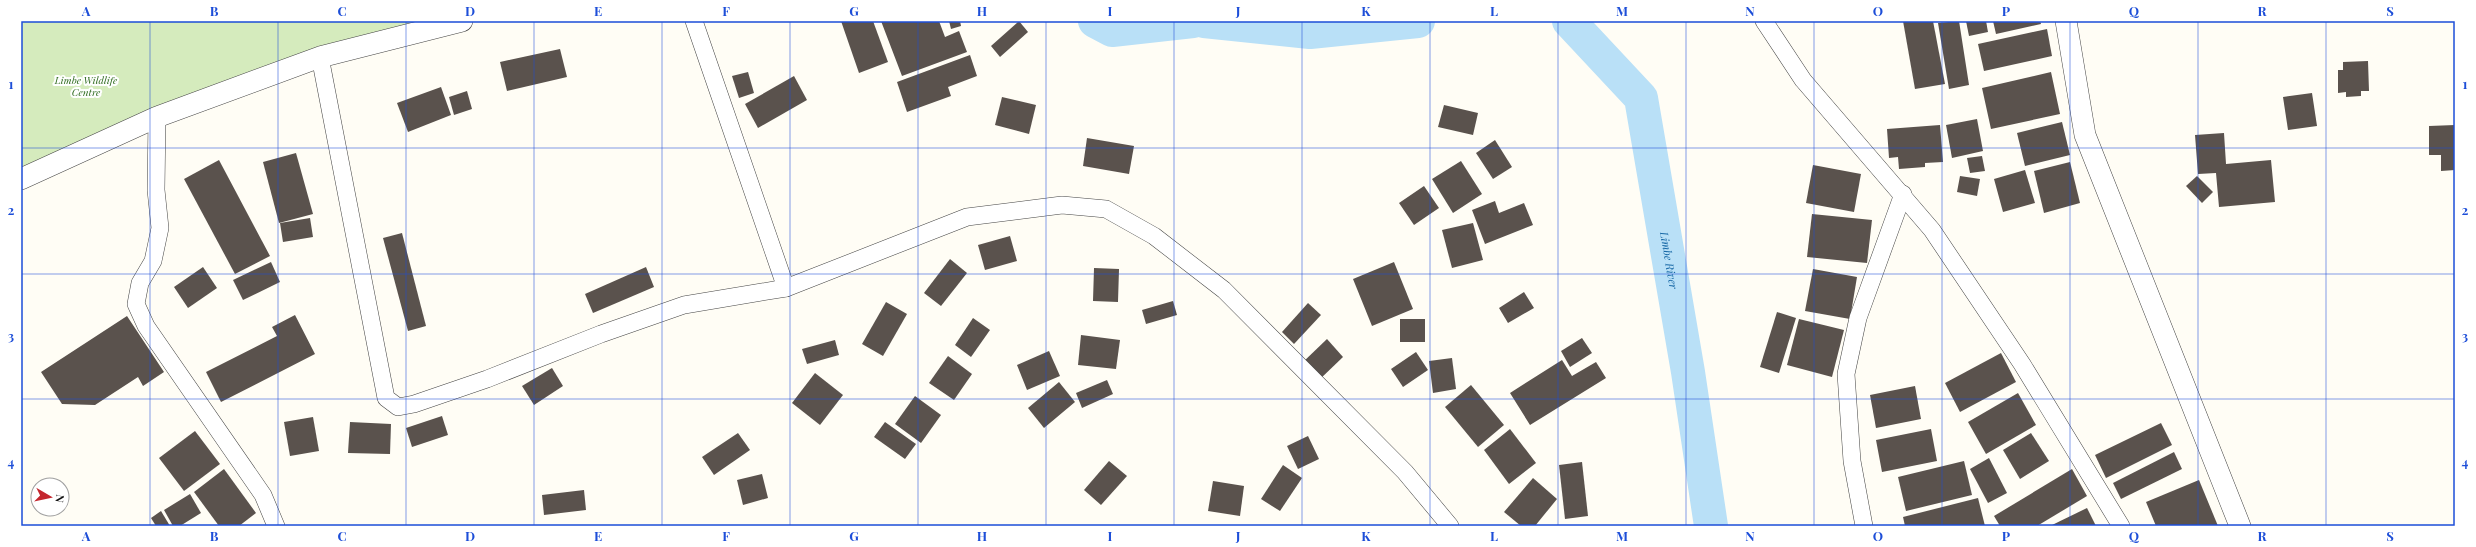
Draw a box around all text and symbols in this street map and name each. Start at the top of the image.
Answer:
text: A [81,2,91,19]
text: B [210,2,219,19]
text: C [337,2,347,19]
text: D [465,2,475,19]
text: E [594,2,602,19]
text: F [722,2,730,19]
text: G [849,2,859,19]
text: H [977,2,987,19]
text: I [1108,2,1113,19]
text: J [1235,2,1241,19]
text: K [1361,2,1371,19]
text: L [1490,2,1498,19]
text: M [1616,2,1628,19]
text: N [1745,2,1755,19]
text: O [1873,2,1883,19]
text: P [2002,2,2011,19]
text: Q [2129,2,2140,19]
text: R [2258,2,2268,19]
text: S [2386,2,2394,19]
park label: Limbe Wildlife Centre [54,73,118,99]
text: 1 [9,75,14,92]
text: 1 [2463,75,2468,92]
text: 2 [8,201,15,218]
text: 2 [2462,201,2469,218]
water label: Limbe River [1657,229,1682,290]
text: 3 [8,327,14,344]
text: 3 [2462,327,2468,344]
text: 4 [8,453,15,470]
text: 4 [2462,453,2469,470]
north arrow [30,477,70,517]
text: N [52,494,68,504]
text: A [81,527,91,544]
text: B [210,527,219,544]
text: C [337,527,347,544]
text: D [465,527,475,544]
text: E [594,527,602,544]
text: F [722,527,730,544]
text: G [849,527,859,544]
text: H [977,527,987,544]
text: I [1108,527,1113,544]
text: J [1235,527,1241,544]
text: K [1361,527,1371,544]
text: L [1490,527,1498,544]
text: M [1616,527,1628,544]
text: N [1745,527,1755,544]
text: O [1873,527,1883,544]
text: P [2002,527,2011,544]
text: Q [2129,527,2140,544]
text: R [2258,527,2268,544]
text: S [2386,527,2394,544]

